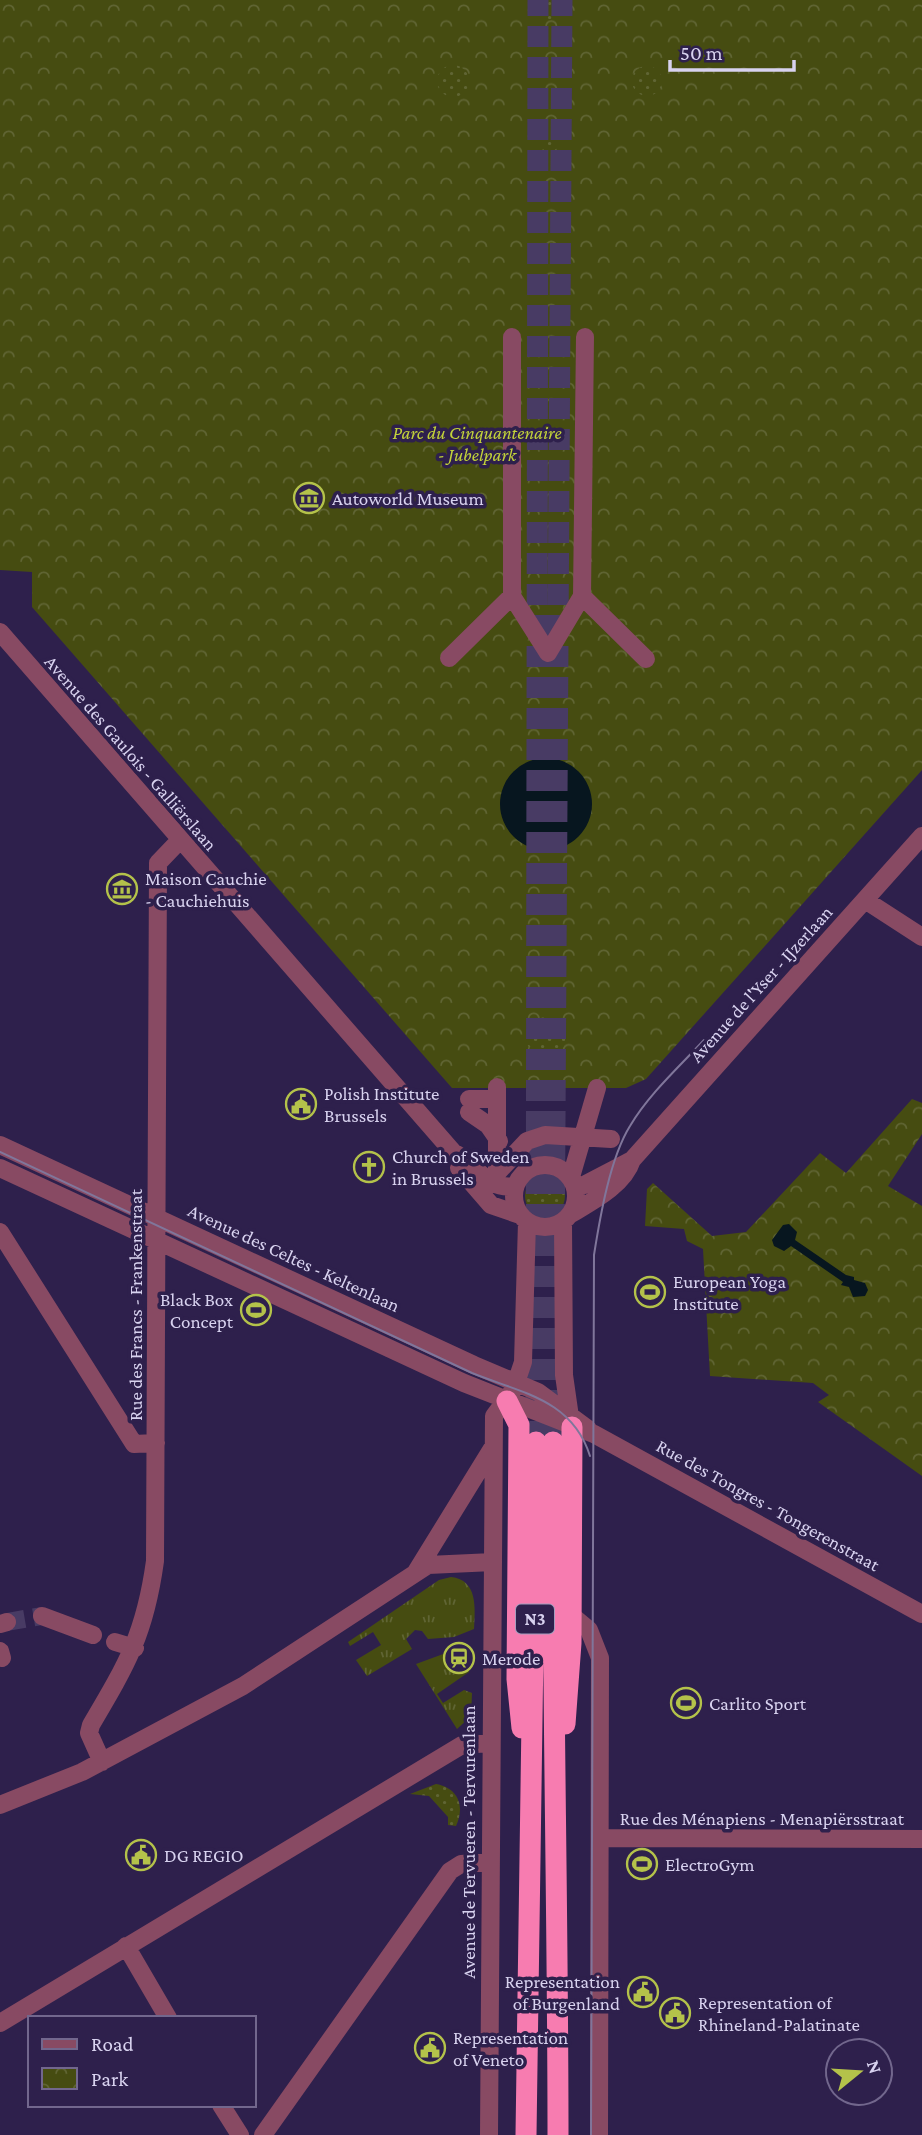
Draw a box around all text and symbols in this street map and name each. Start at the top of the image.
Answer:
scale bar [670,28,794,72]
text: 50 m [680,41,723,65]
park label: Parc du Cinquantenaire - Jubelpark [392,422,562,465]
museum icon: Autoworld Museum [292,481,326,515]
place label: Autoworld Museum [332,488,484,509]
street label: Avenue des Gaulois - Galliërslaan [41,651,221,855]
place label: Maison Cauchie - Cauchiehuis [145,868,267,911]
museum icon: Maison Cauchie - Cauchiehuis [105,872,139,906]
street label: Avenue de l'Yser - IJzerlaan [685,902,837,1066]
place label: Polish Institute Brussels [324,1083,439,1126]
public building icon: Polish Institute Brussels [284,1087,318,1121]
place label: Church of Sweden in Brussels [392,1146,529,1189]
church icon: Church of Sweden in Brussels [352,1150,386,1184]
street label: Rue des Francs - Frankenstraat [125,1188,146,1421]
street label: Avenue des Celtes - Keltenlaan [185,1200,403,1316]
place label: European Yoga Institute [673,1271,786,1314]
sports icon: European Yoga Institute [633,1275,667,1309]
place label: Black Box Concept [160,1289,234,1332]
sports icon: Black Box Concept [239,1293,273,1327]
street label: Rue des Tongres - Tongerenstraat [653,1435,884,1576]
road number: N3 [516,1604,554,1634]
station icon: Merode [442,1641,476,1675]
place label: Merode [482,1648,540,1669]
sports icon: Carlito Sport [669,1686,703,1720]
place label: Carlito Sport [709,1693,807,1714]
street label: Avenue de Tervueren - Tervurenlaan [458,1705,479,1979]
street label: Rue des Ménapiens - Menapiërsstraat [620,1808,905,1829]
public building icon: DG REGIO [124,1838,158,1872]
place label: DG REGIO [164,1845,244,1866]
sports icon: ElectroGym [625,1847,659,1881]
place label: ElectroGym [665,1854,754,1875]
place label: Representation of Burgenland [505,1971,620,2014]
public building icon: Representation of Burgenland [626,1975,660,2009]
place label: Representation of Rhineland-Palatinate [698,1992,860,2035]
public building icon: Representation of Rhineland-Palatinate [658,1996,692,2030]
legend [28,2016,256,2107]
place label: Representation of Veneto [453,2027,568,2070]
public building icon: Representation of Veneto [413,2031,447,2065]
text: Road [91,2032,134,2056]
north arrow [824,2037,894,2107]
text: N [863,2057,887,2076]
text: Park [91,2067,128,2091]

